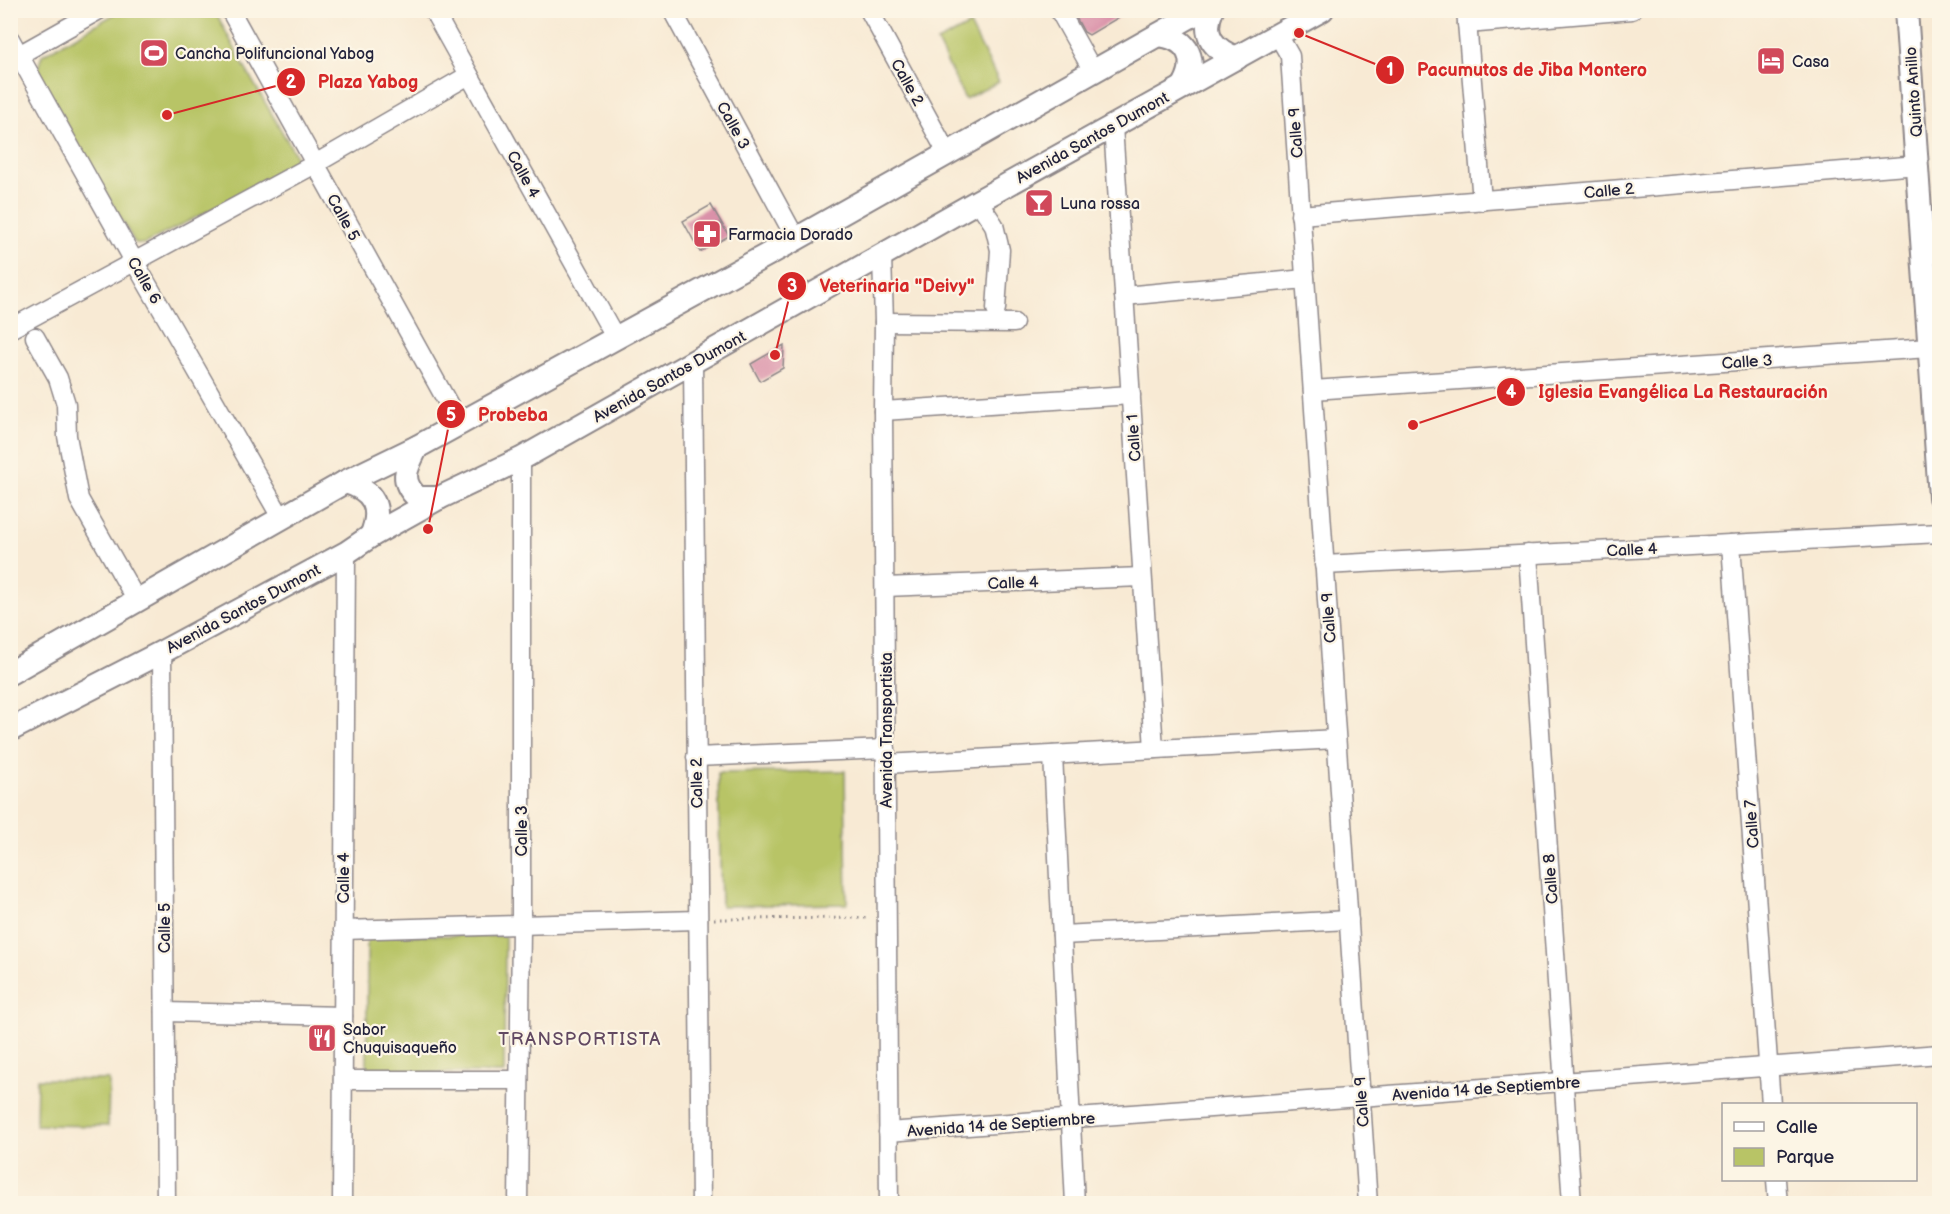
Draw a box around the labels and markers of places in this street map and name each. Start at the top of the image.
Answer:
sports icon: Cancha Polifuncional Yabog [138,37,170,69]
place label: Cancha Polifuncional Yabog [175,45,374,64]
hotel icon: Casa [1755,45,1787,77]
callout: Pacumutos de Jiba Montero [1375,52,1659,88]
place label: Casa [1792,53,1829,72]
callout: Plaza Yabog [276,64,431,100]
bar icon: Luna rossa [1023,187,1055,219]
place label: Luna rossa [1060,195,1140,214]
pharmacy icon: Farmacia Dorado [691,218,723,250]
place label: Farmacia Dorado [728,226,853,245]
callout: Veterinaria "Deivy" [777,268,986,304]
callout: Iglesia Evangélica La Restauración [1496,374,1839,410]
callout: Probeba [436,396,560,432]
place label: Sabor Chuquisaqueño [343,1021,457,1058]
restaurant icon: Sabor Chuquisaqueño [306,1022,338,1054]

